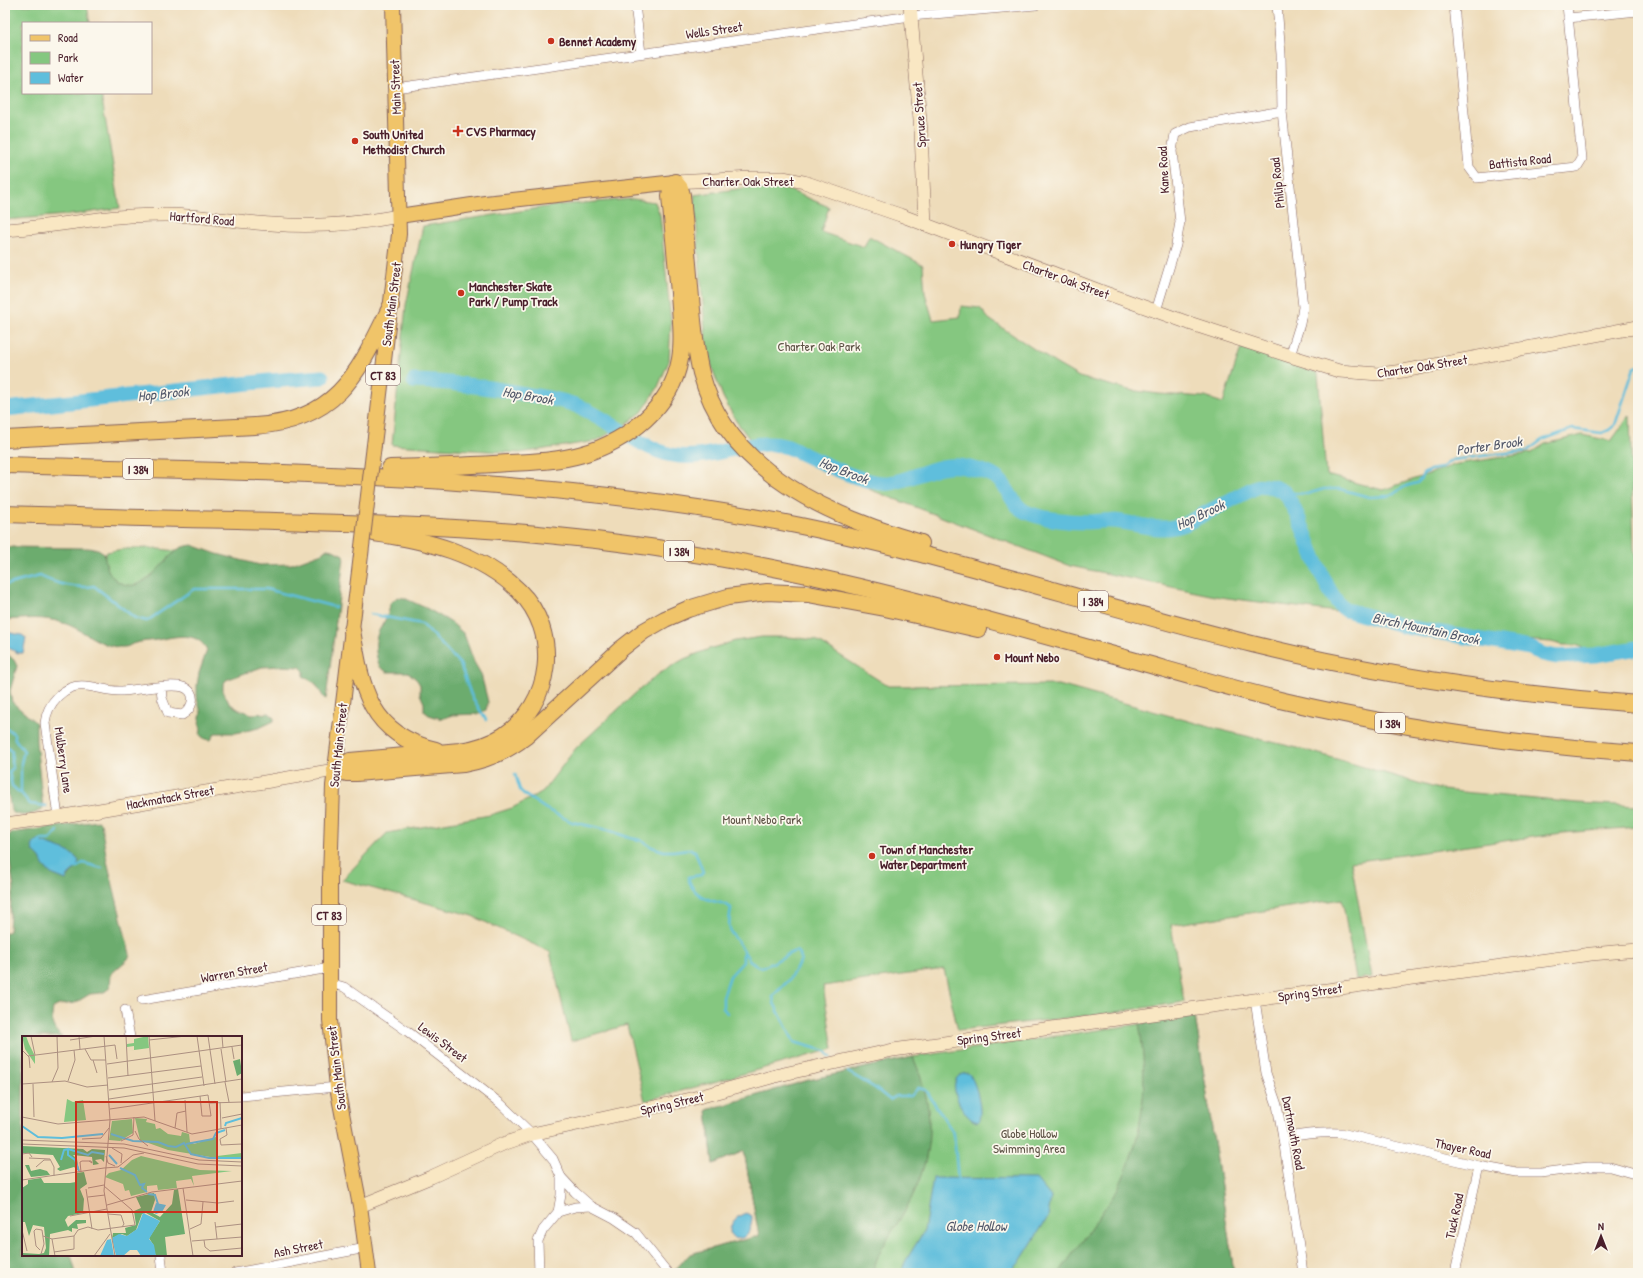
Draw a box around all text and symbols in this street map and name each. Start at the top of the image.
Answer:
street label: Wells Street [685,17,744,43]
legend [22,22,152,94]
text: Road [58,29,78,46]
place label: Bennet Academy [559,32,637,51]
marker: Bennet Academy [546,36,556,46]
text: Park [58,49,78,66]
street label: Main Street [385,59,405,115]
text: Water [58,69,84,86]
street label: Spruce Street [908,81,930,148]
place label: CVS Pharmacy [466,122,536,141]
place label: South United Methodist Church [363,125,445,158]
marker: CVS Pharmacy [453,126,463,136]
marker: South United Methodist Church [350,136,360,146]
street label: Kane Road [1153,146,1173,194]
street label: Battista Road [1488,149,1552,173]
street label: Philip Road [1265,157,1289,209]
street label: Charter Oak Street [702,172,794,190]
street label: Hartford Road [169,206,235,230]
place label: Hungry Tiger [960,235,1022,254]
marker: Hungry Tiger [947,239,957,249]
street label: Charter Oak Street [1020,255,1112,303]
street label: South Main Street [377,261,405,347]
place label: Manchester Skate Park / Pump Track [469,277,558,311]
marker: Manchester Skate Park / Pump Track [456,288,466,298]
park label: Charter Oak Park [778,337,861,355]
street label: Charter Oak Street [1375,350,1469,382]
road number: CT 83 [366,365,400,385]
water label: Hop Brook [137,381,191,406]
water label: Hop Brook [501,381,556,410]
water label: Porter Brook [1455,431,1524,459]
water label: Hop Brook [816,452,872,489]
road number: I 384 [123,459,153,479]
water label: Hop Brook [1173,494,1229,534]
road number: I 384 [664,541,694,561]
road number: I 384 [1078,591,1108,611]
water label: Birch Mountain Brook [1371,607,1482,649]
place label: Mount Nebo [1005,648,1060,666]
marker: Mount Nebo [992,652,1002,662]
street label: South Main Street [325,702,351,788]
road number: I 384 [1375,713,1405,733]
street label: Mulberry Lane [50,726,78,794]
street label: Hackmatack Street [125,780,216,814]
park label: Mount Nebo Park [723,810,802,828]
place label: Town of Manchester Water Department [879,840,974,874]
marker: Town of Manchester Water Department [867,851,877,861]
road number: CT 83 [312,905,346,925]
street label: Warren Street [199,957,269,987]
street label: Spring Street [1277,979,1344,1005]
street label: Lewis Street [415,1018,472,1067]
street label: Spring Street [956,1023,1023,1049]
street label: South Main Street [322,1025,350,1111]
inset map [22,1036,242,1256]
street label: Spring Street [639,1087,706,1119]
street label: Dartmouth Road [1278,1095,1310,1171]
park label: Globe Hollow Swimming Area [993,1124,1065,1157]
street label: Thayer Road [1433,1133,1493,1163]
street label: Tuck Road [1440,1192,1468,1240]
water label: Globe Hollow [946,1216,1008,1235]
north arrow [1581,1216,1621,1256]
text: N [1598,1219,1604,1233]
street label: Ash Street [272,1234,325,1262]

